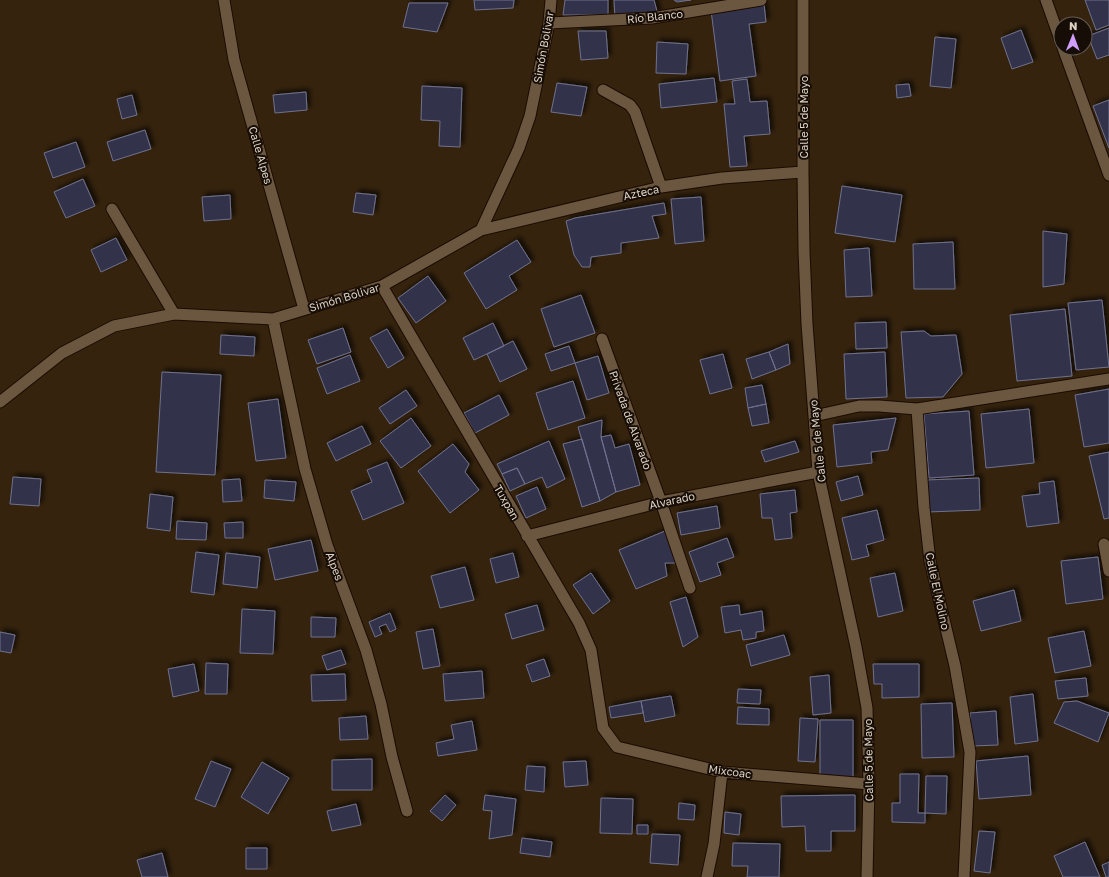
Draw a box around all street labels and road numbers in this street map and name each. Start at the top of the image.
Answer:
street label: Río Blanco [626,7,684,25]
street label: Simón Bolivar [530,9,556,84]
street label: Calle 5 de Mayo [797,75,810,158]
street label: Calle Alpes [247,125,275,186]
street label: Azteca [622,182,660,202]
street label: Simón Bolivar [307,280,381,314]
street label: Privada de Alvarado [607,369,655,472]
street label: Calle 5 de Mayo [806,399,828,483]
street label: Tuxpan [492,482,522,522]
street label: Alvarado [648,489,696,511]
street label: Alpes [324,550,346,582]
street label: Calle El Molino [923,551,953,631]
street label: Calle 5 de Mayo [861,718,875,801]
street label: Mixcoac [708,762,752,780]

